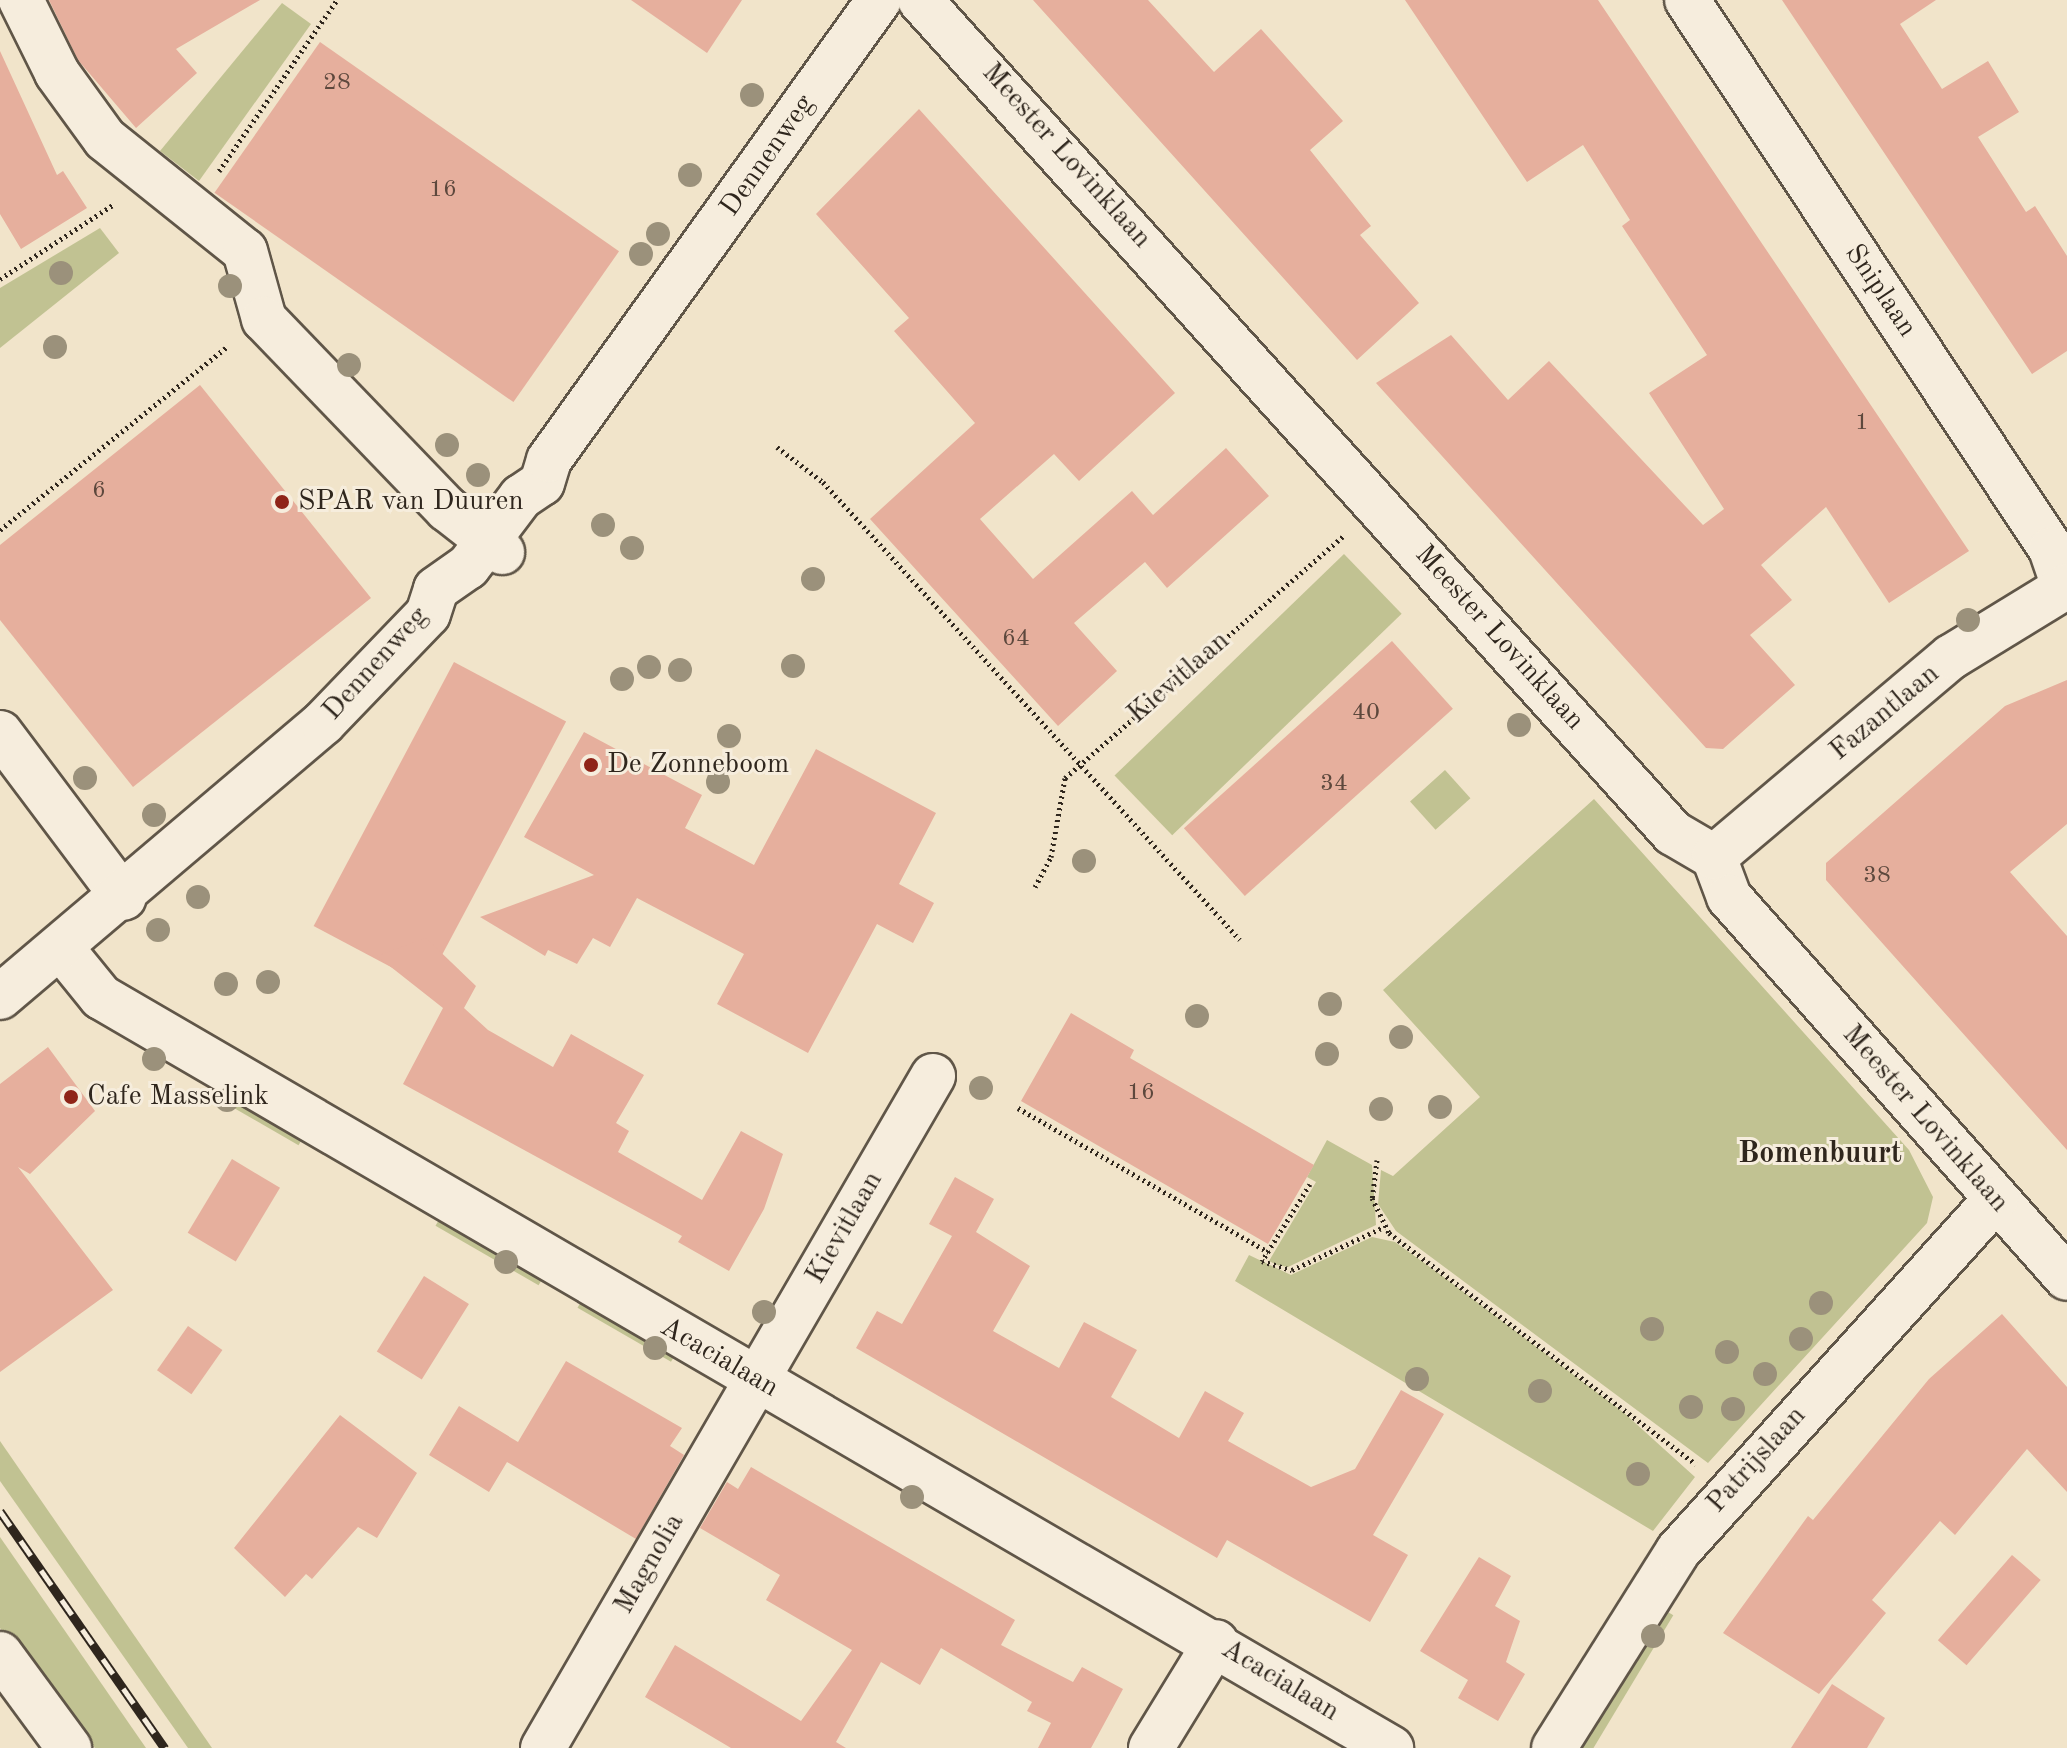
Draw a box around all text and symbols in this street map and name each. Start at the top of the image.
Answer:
street label: Meester Lovinklaan [974,57,1158,255]
house number: 28 [323,70,351,98]
street label: Dennenweg [714,88,822,224]
house number: 16 [429,177,457,205]
street label: Sniplaan [1837,238,1923,344]
house number: 1 [1855,410,1869,438]
house number: 6 [92,478,106,506]
place label: SPAR van Duuren [298,485,524,519]
marker: SPAR van Duuren [273,493,291,511]
street label: Meester Lovinklaan [1407,539,1591,737]
street label: Dennenweg [316,600,436,728]
street label: Kievitlaan [1121,625,1237,731]
house number: 64 [1002,626,1030,654]
street label: Fazantlaan [1823,658,1947,768]
house number: 40 [1352,700,1380,728]
place label: De Zonneboom [607,748,789,782]
marker: De Zonneboom [582,756,600,774]
house number: 34 [1320,771,1348,799]
house number: 38 [1863,863,1891,891]
street label: Meester Lovinklaan [1834,1018,2016,1220]
place label: Cafe Masselink [87,1080,269,1114]
house number: 16 [1127,1080,1155,1108]
marker: Cafe Masselink [62,1088,80,1106]
district label: Bomenbuurt [1738,1136,1902,1172]
street label: Kievitlaan [799,1166,891,1290]
street label: Acacialaan [654,1311,784,1405]
street label: Patrijslaan [1700,1400,1814,1520]
street label: Magnolia [608,1508,692,1620]
street label: Acacialaan [1215,1633,1345,1729]

